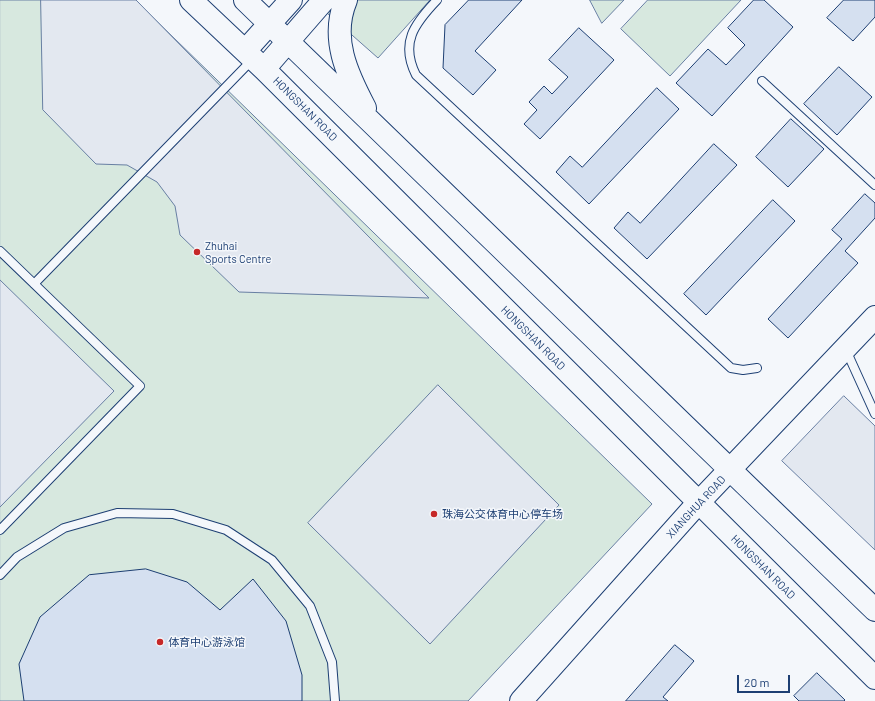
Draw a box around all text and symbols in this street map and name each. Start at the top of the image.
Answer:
street label: HONGSHAN ROAD [270,74,340,144]
place label: Zhuhai Sports Centre [205,239,271,265]
marker: Zhuhai Sports Centre [192,247,202,257]
street label: HONGSHAN ROAD [498,303,568,373]
street label: XIANGHUA ROAD [664,473,728,541]
place label: 珠海公交体育中心停车场 [442,507,563,521]
marker: 珠海公交体育中心停车场 [429,509,439,519]
street label: HONGSHAN ROAD [728,532,798,602]
place label: 体育中心游泳馆 [168,635,245,649]
marker: 体育中心游泳馆 [155,637,165,647]
scale bar [739,667,792,693]
text: 20 m [744,675,770,689]

